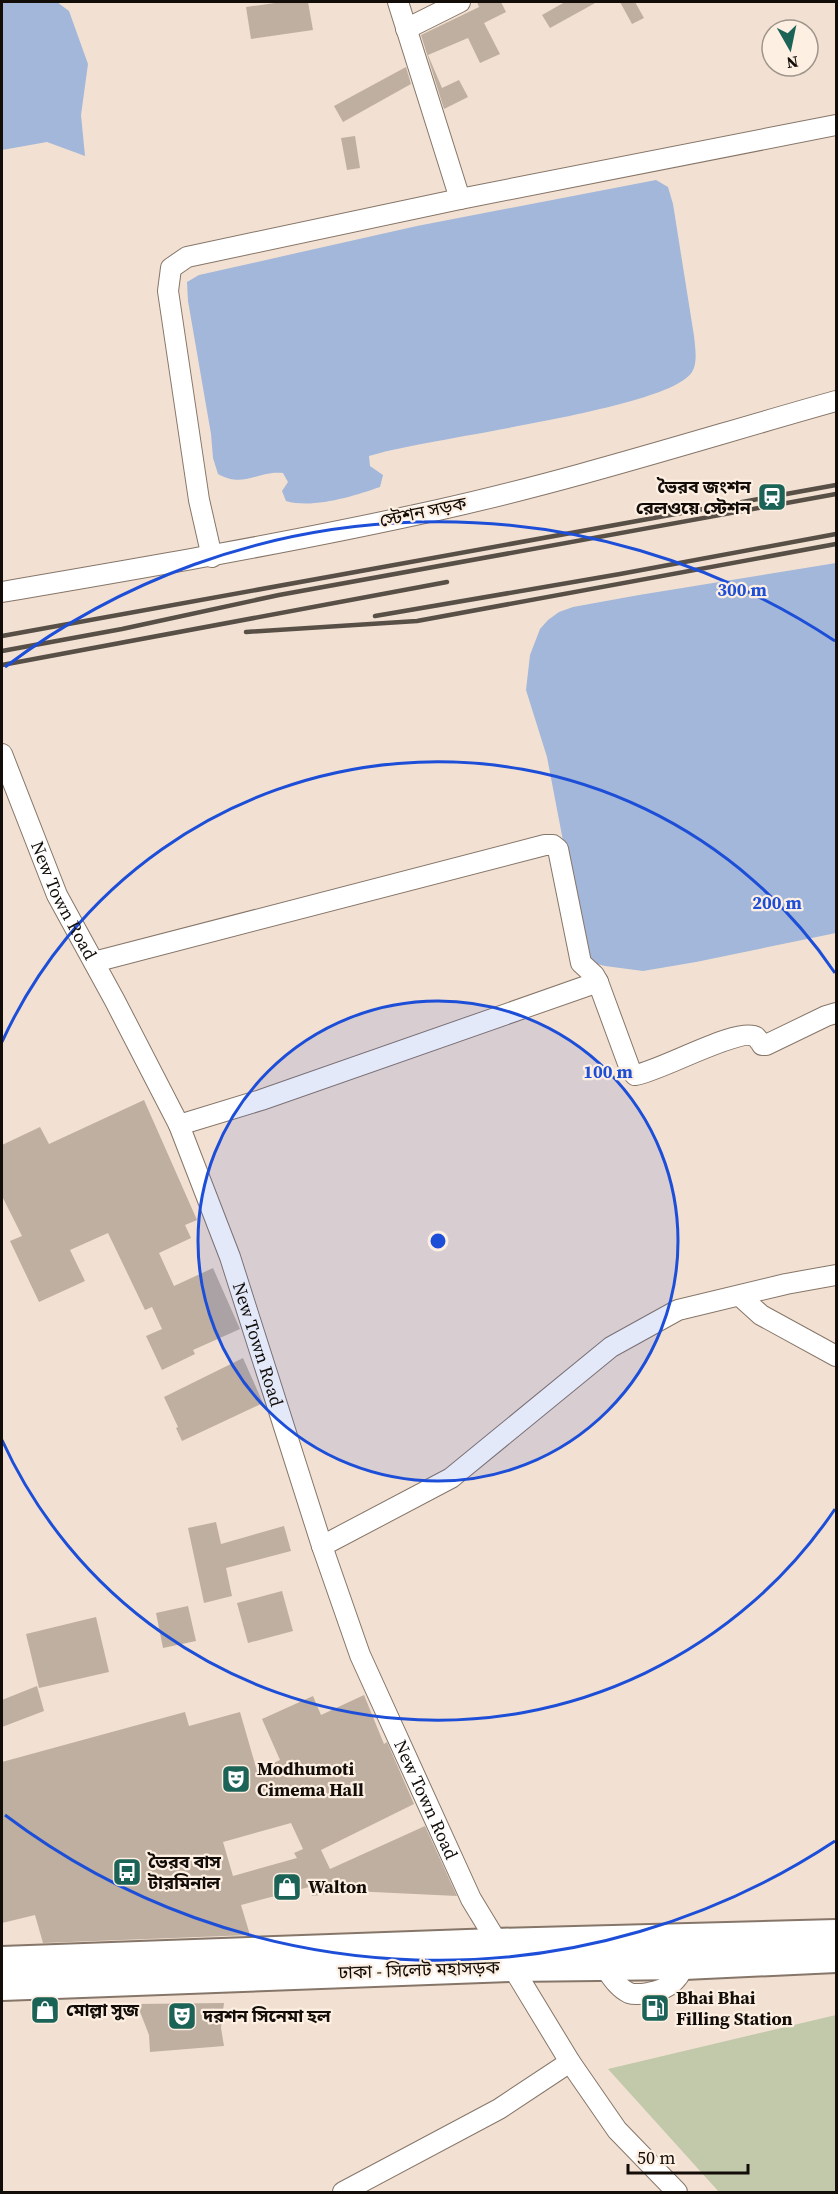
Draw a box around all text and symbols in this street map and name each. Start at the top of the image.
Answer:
north arrow [760,18,820,78]
text: N [785,51,800,75]
place label: ভৈরব জংশন রেলওয়ে স্টেশন [636,474,752,520]
station icon: ভৈরব জংশন রেলওয়ে স্টেশন [756,481,788,513]
street label: স্টেশন সড়ক [377,490,469,533]
text: 300 m [717,577,767,602]
street label: New Town Road [25,837,103,964]
text: 200 m [752,890,802,915]
text: 100 m [583,1059,633,1084]
centre of rings [428,1231,448,1251]
street label: New Town Road [227,1279,290,1409]
street label: New Town Road [388,1736,464,1863]
place label: Modhumoti Cimema Hall [257,1756,364,1802]
theatre icon: Modhumoti Cimema Hall [220,1763,252,1795]
place label: ভৈরব বাস টারমিনাল [147,1849,221,1895]
bus stop icon: ভৈরব বাস টারমিনাল [111,1856,143,1888]
shop icon: Walton [271,1871,303,1903]
place label: Walton [308,1874,367,1899]
street label: ঢাকা - সিলেট মহাসড়ক [337,1954,501,1985]
place label: Bhai Bhai Filling Station [676,1985,793,2031]
fuel station icon: Bhai Bhai Filling Station [639,1992,671,2024]
shop icon: মোল্লা সুজ [29,1994,61,2026]
place label: মোল্লা সুজ [66,1997,140,2022]
theatre icon: দরশন সিনেমা হল [166,2000,198,2032]
place label: দরশন সিনেমা হল [202,2003,331,2028]
scale bar [628,2137,748,2175]
text: 50 m [637,2145,675,2170]

